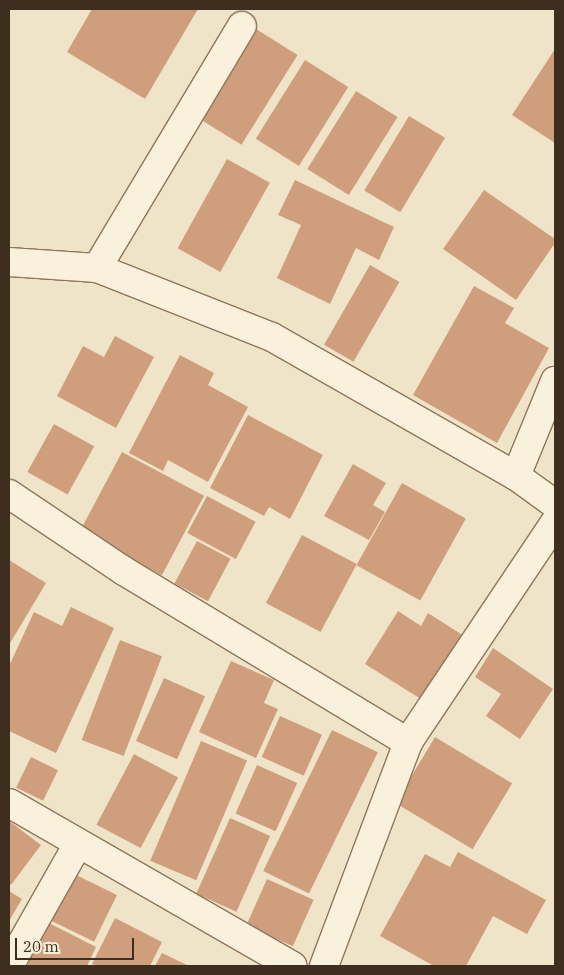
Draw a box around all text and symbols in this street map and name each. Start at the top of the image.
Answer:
scale bar [18,928,136,960]
text: 20 m [23,937,59,956]

